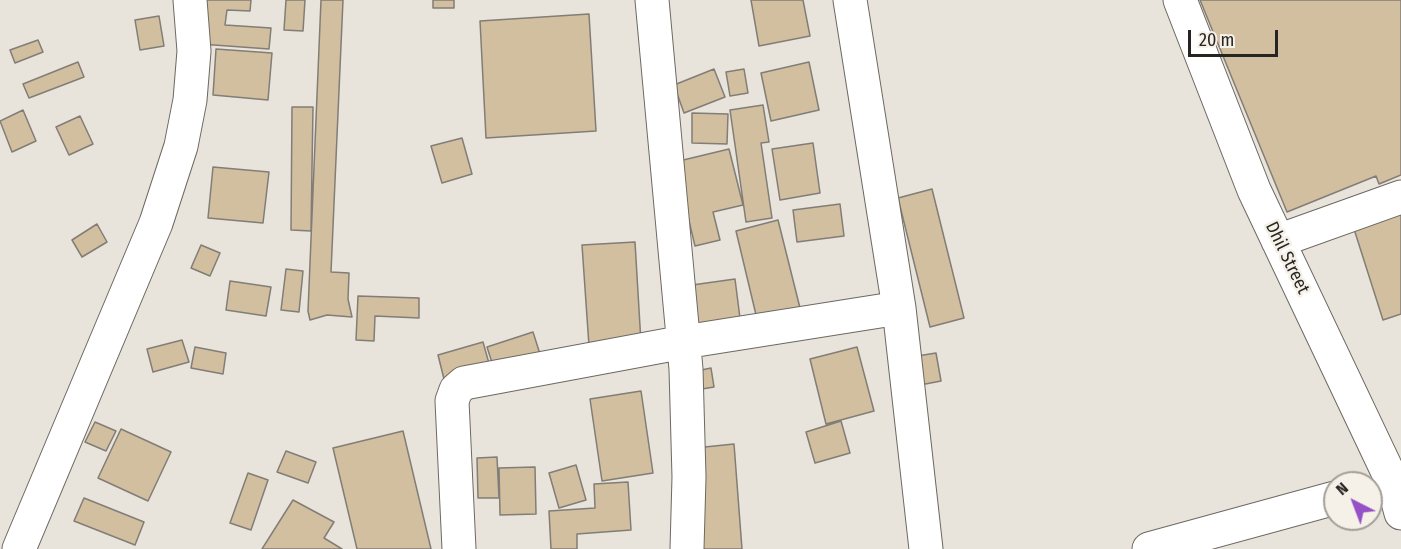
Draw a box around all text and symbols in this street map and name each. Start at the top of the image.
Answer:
scale bar [1191,18,1281,56]
text: 20 m [1199,29,1234,51]
street label: Dhil Street [1260,218,1314,298]
north arrow [1323,471,1383,531]
text: N [1332,478,1352,499]

